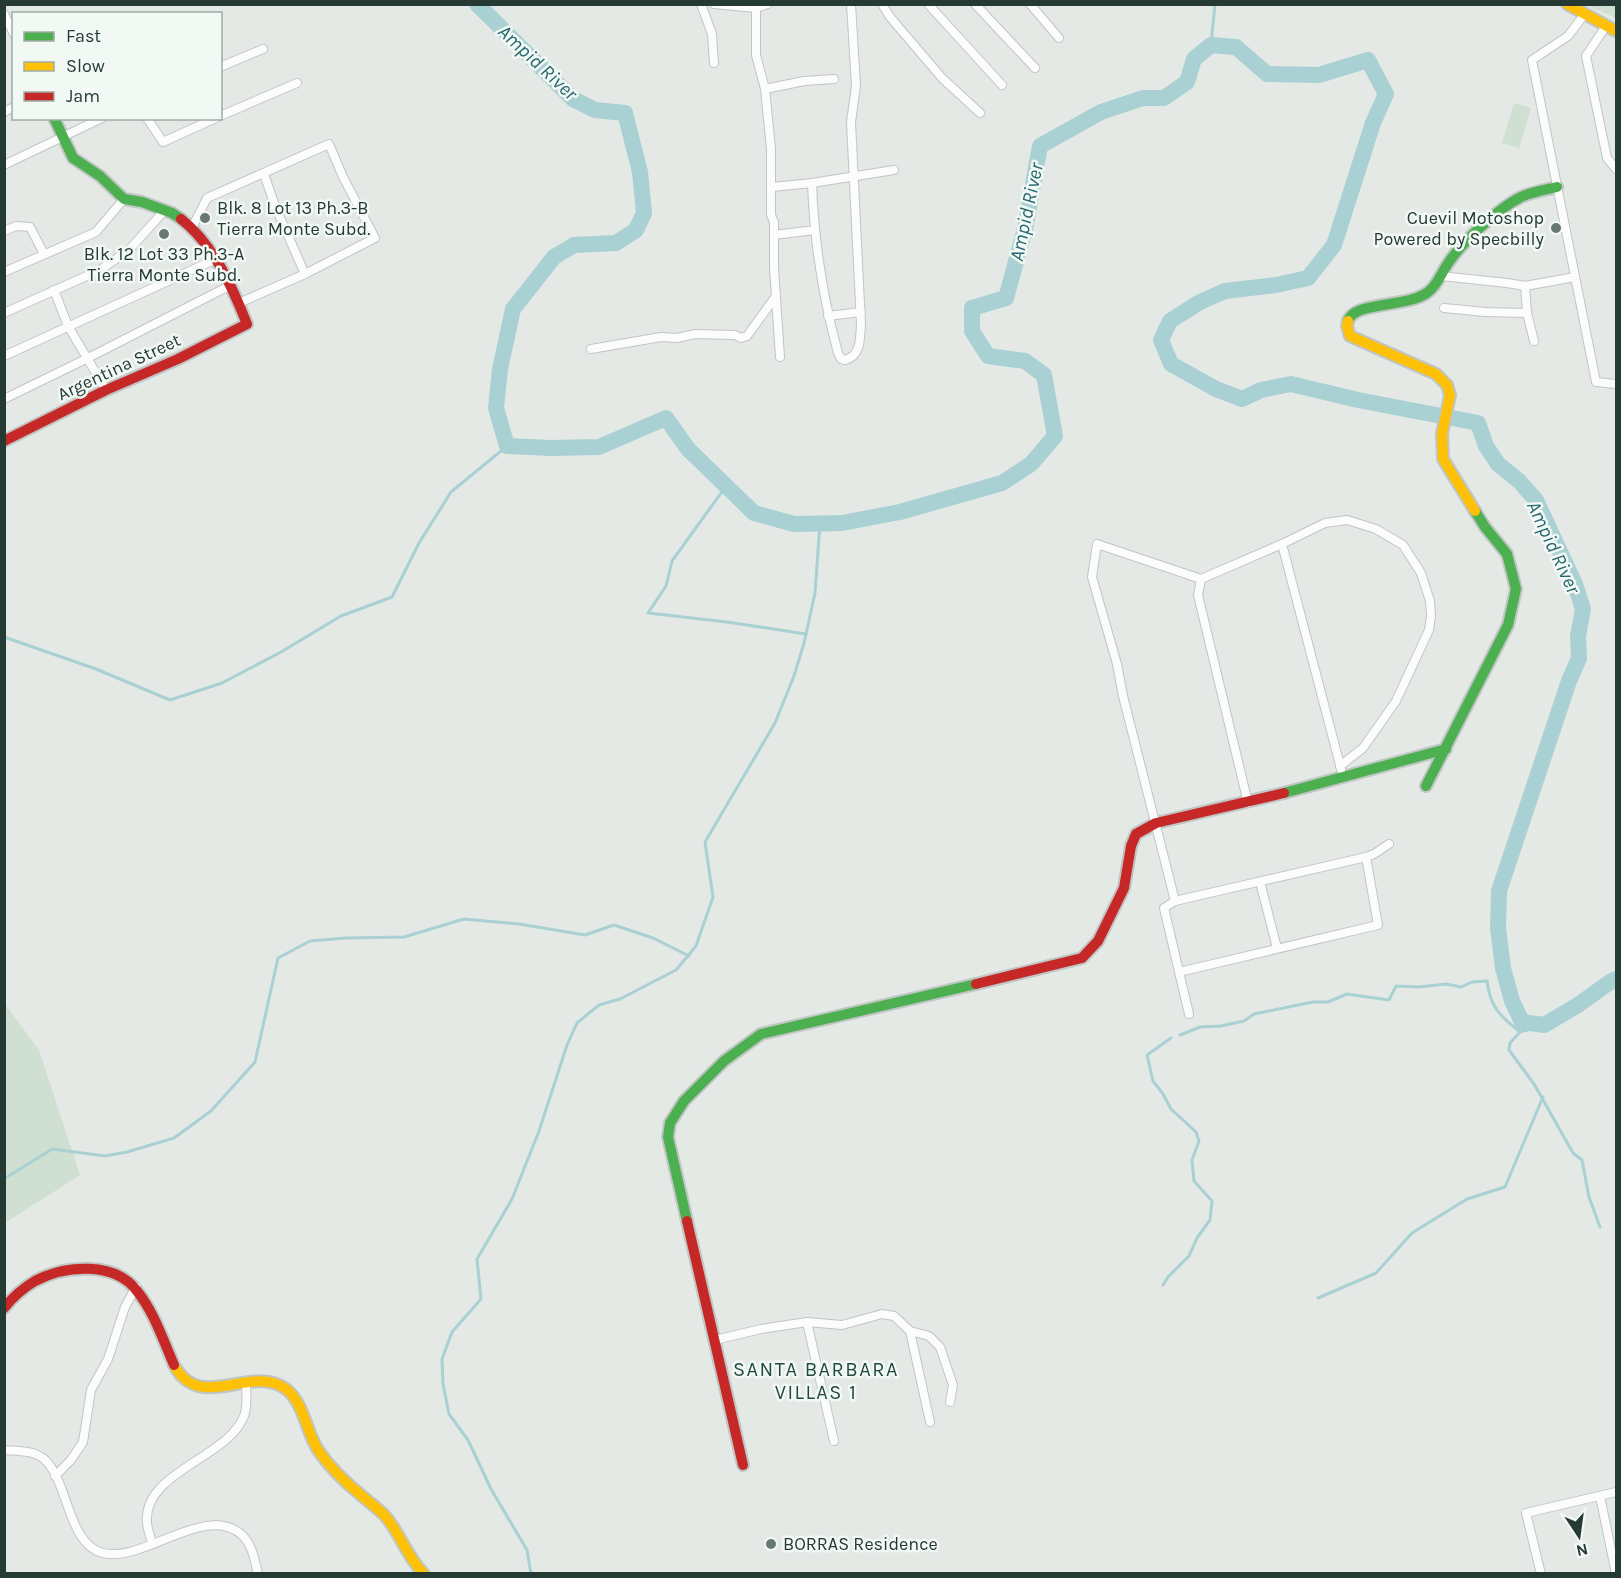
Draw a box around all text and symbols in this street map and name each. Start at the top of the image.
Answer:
legend [12,12,222,120]
water label: Ampid River [493,20,583,106]
text: Fast [66,25,101,47]
text: Slow [66,55,105,77]
text: Jam [66,85,100,107]
water label: Ampid River [1005,160,1048,263]
place label: Blk. 8 Lot 13 Ph.3-B Tierra Monte Subd. [217,197,370,240]
place label: Cuevil Motoshop Powered by Specbilly [1373,207,1545,250]
marker: Blk. 8 Lot 13 Ph.3-B Tierra Monte Subd. [198,211,212,225]
marker: Cuevil Motoshop Powered by Specbilly [1549,221,1563,235]
marker: Blk. 12 Lot 33 Ph.3-A Tierra Monte Subd. [157,227,171,241]
place label: Blk. 12 Lot 33 Ph.3-A Tierra Monte Subd. [84,243,244,286]
street label: Argentina Street [54,329,184,405]
water label: Ampid River [1522,497,1586,598]
district label: SANTA BARBARA VILLAS 1 [733,1358,899,1404]
north arrow [1549,1506,1609,1566]
place label: BORRAS Residence [783,1533,938,1555]
marker: BORRAS Residence [764,1537,778,1551]
text: N [1575,1540,1590,1561]

